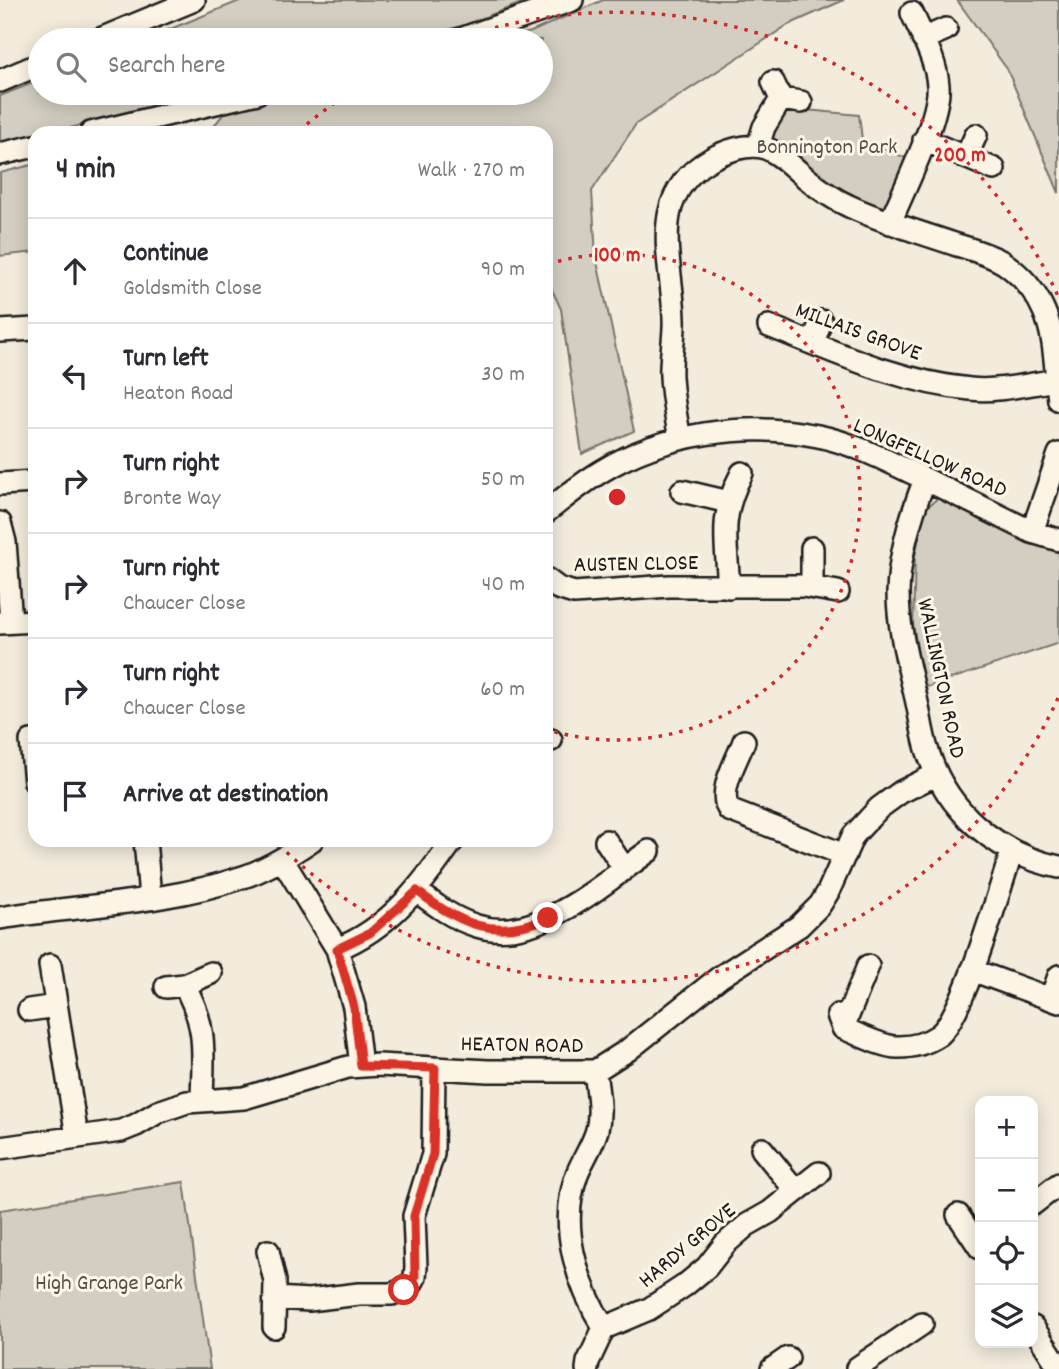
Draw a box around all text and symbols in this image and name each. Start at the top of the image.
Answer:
search box [28,28,553,105]
icon: search [52,48,90,86]
text: Search here [108,48,226,85]
park label: Bonnington Park [756,132,898,165]
text: 200 m [934,142,986,172]
text: 4 min [56,150,115,193]
text: Walk · 270 m [418,155,525,188]
text: Continue [123,236,208,273]
text: 100 m [594,242,640,272]
icon: ahead [56,252,94,290]
text: 90 m [481,254,525,287]
text: Goldsmith Close [123,273,262,306]
street label: MILLAIS GROVE [790,295,926,372]
text: Turn left [123,341,209,378]
icon: left [56,357,94,395]
text: 30 m [481,359,525,392]
text: Heaton Road [123,378,233,411]
street label: LONGFELLOW ROAD [847,410,1012,508]
text: Turn right [123,446,220,483]
icon: right [56,462,94,500]
text: 50 m [481,464,525,497]
text: Bronte Way [123,483,220,516]
centre of rings [605,485,629,509]
street label: AUSTEN CLOSE [573,548,699,583]
text: Turn right [123,551,220,588]
icon: right [56,567,94,605]
text: 40 m [482,569,525,602]
text: Chaucer Close [123,588,246,621]
street label: WALLINGTON ROAD [907,596,973,762]
text: Turn right [123,656,220,693]
icon: right [56,672,94,710]
text: 60 m [480,674,525,707]
text: Chaucer Close [123,693,246,726]
icon: arrive [56,777,94,815]
text: Arrive at destination [123,777,328,814]
route end [532,902,563,933]
street label: HEATON ROAD [460,1029,584,1064]
map controls [975,1096,1038,1348]
button: + [975,1096,1038,1159]
button: − [975,1159,1038,1222]
street label: HARDY GROVE [632,1196,745,1297]
button: locate [975,1222,1038,1285]
park label: High Grange Park [35,1268,183,1301]
route start [388,1274,419,1305]
button: layers [975,1285,1038,1348]

